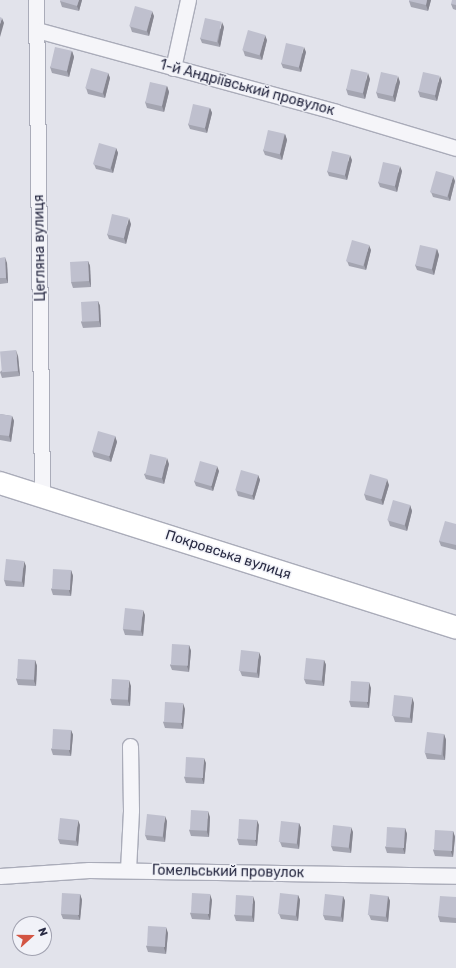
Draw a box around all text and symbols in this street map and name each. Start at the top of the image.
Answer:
street label: 1-й Андріївський провулок [158,57,336,119]
street label: Цегляна вулиця [31,194,49,302]
street label: Покровська вулиця [163,527,293,583]
street label: Гомельський провулок [152,862,304,882]
north arrow [12,916,52,956]
text: N [35,926,50,938]

